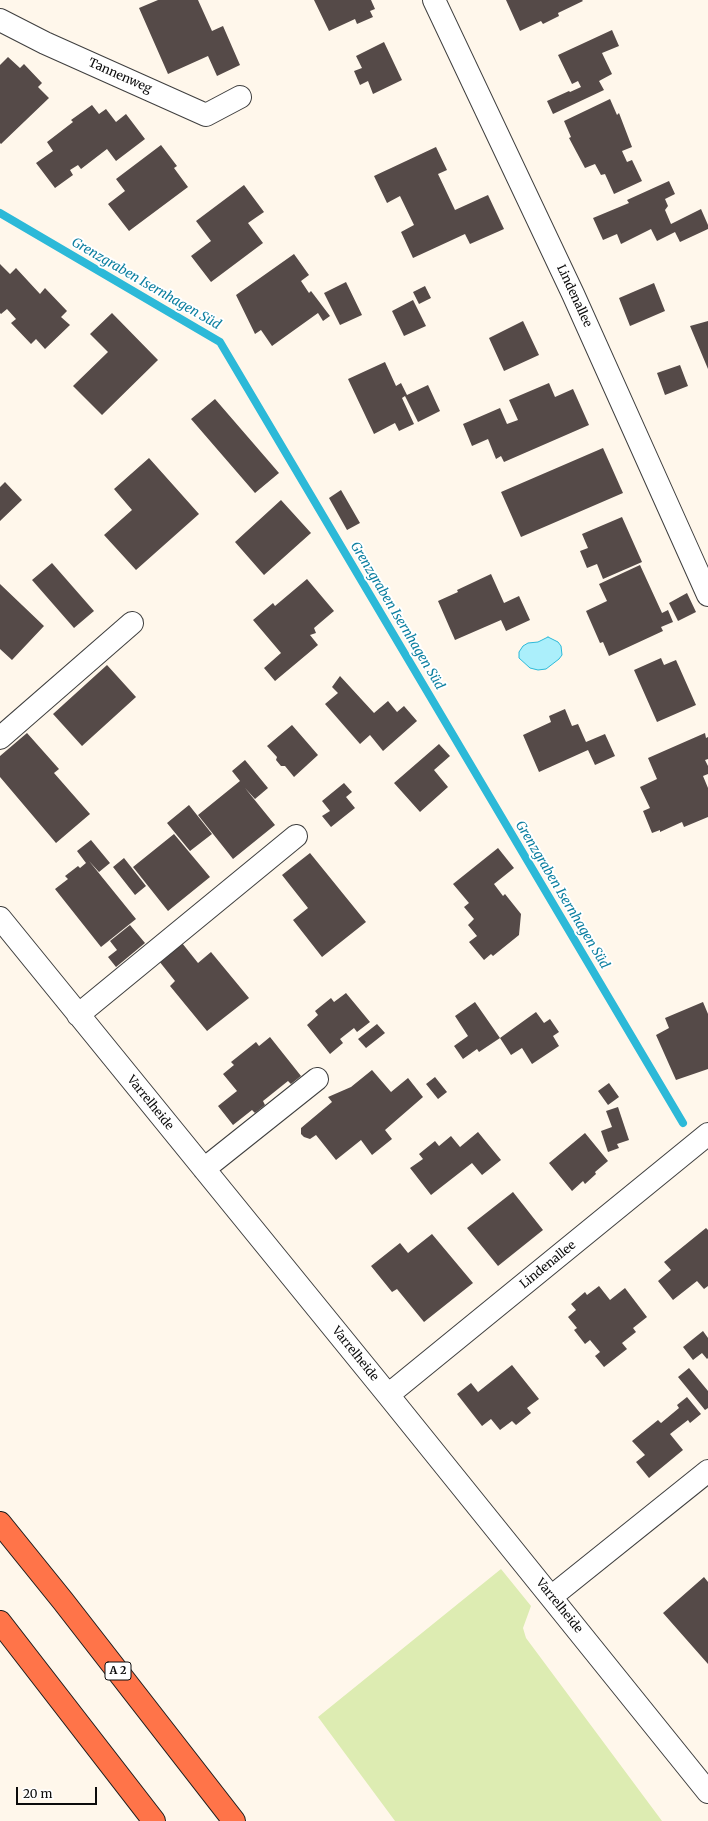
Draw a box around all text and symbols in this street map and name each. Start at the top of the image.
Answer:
street label: Tannenweg [86,56,154,96]
water label: Grenzgraben Isernhagen Süd [69,235,223,333]
street label: Lindenallee [553,262,595,330]
water label: Grenzgraben Isernhagen Süd [347,539,447,693]
water label: Grenzgraben Isernhagen Süd [512,818,612,972]
street label: Varrelheide [124,1073,176,1133]
street label: Lindenallee [517,1238,579,1292]
street label: Varrelheide [329,1324,381,1384]
street label: Varrelheide [533,1576,585,1636]
road number: A 2 [105,1662,131,1680]
scale bar [18,1779,99,1805]
text: 20 m [23,1786,52,1801]

